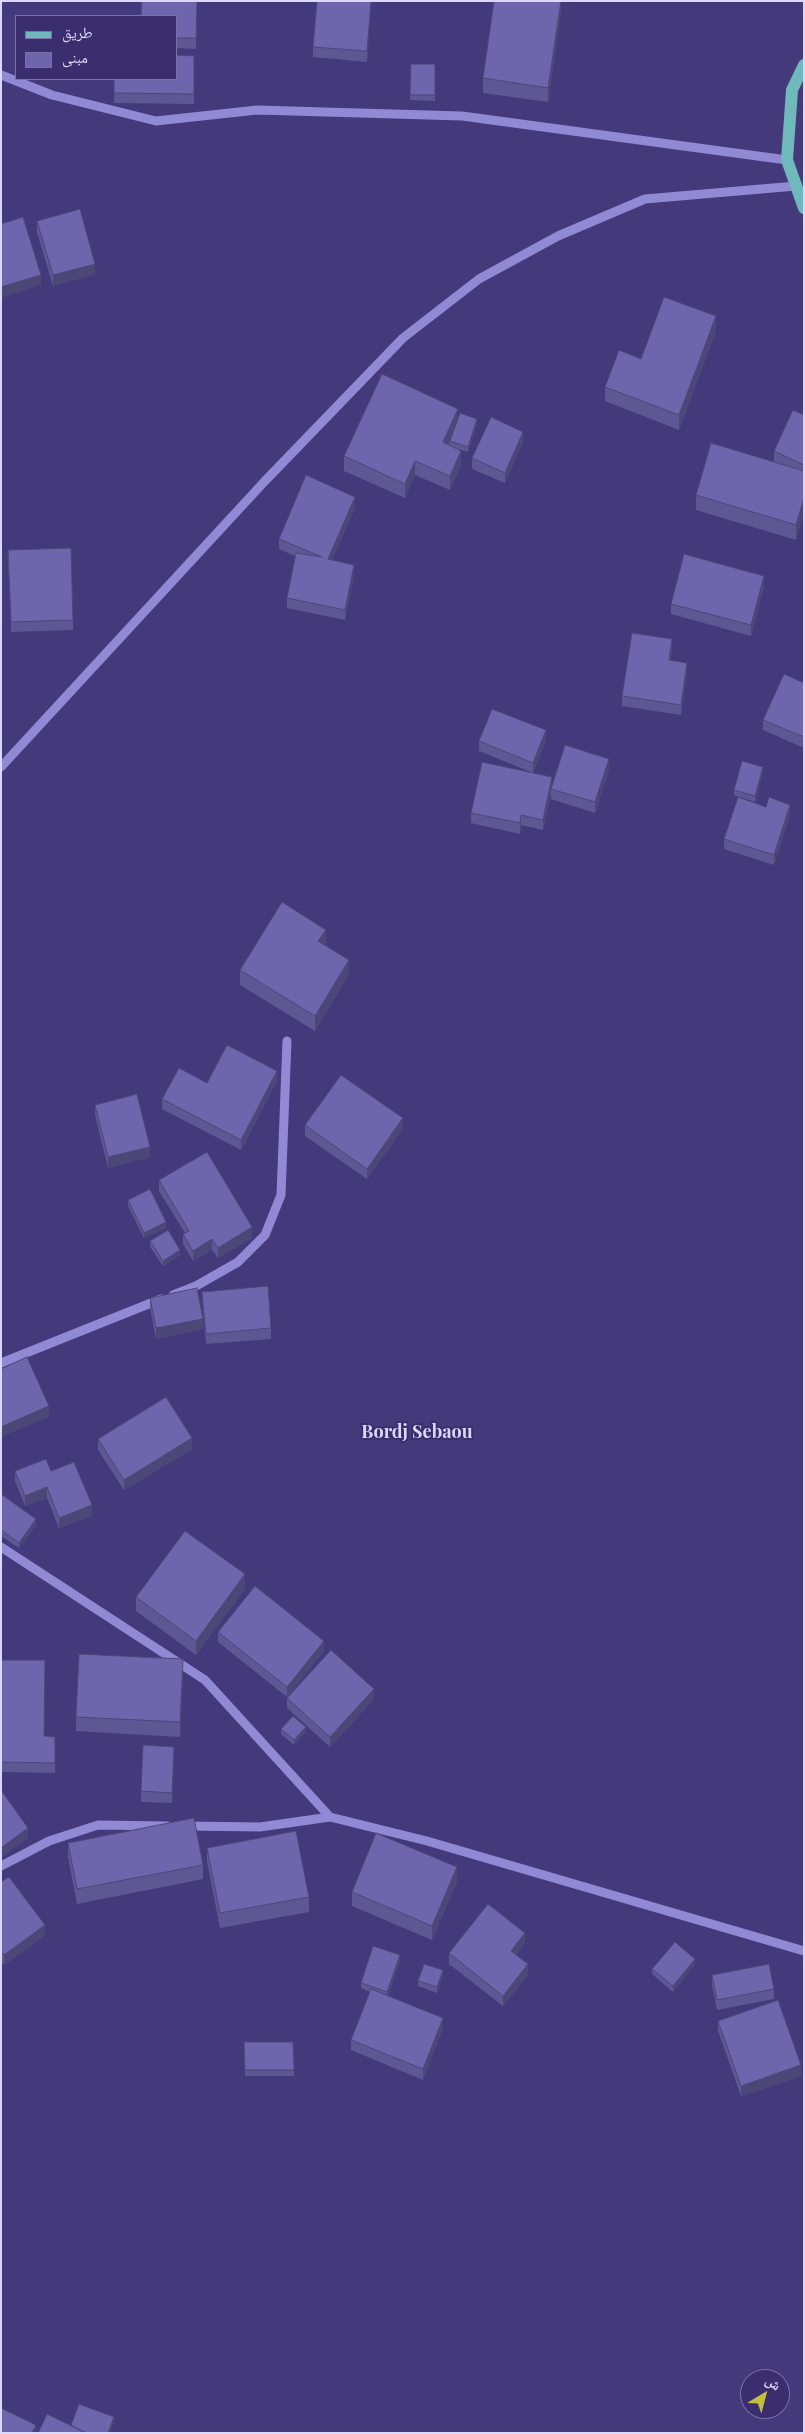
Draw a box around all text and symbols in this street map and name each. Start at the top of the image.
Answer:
legend [15,15,178,80]
text: طريق [62,22,93,42]
text: مبنى [62,47,88,67]
district label: Bordj Sebaou [361,1421,473,1443]
north arrow [740,2369,790,2419]
text: ش [762,2370,785,2394]

